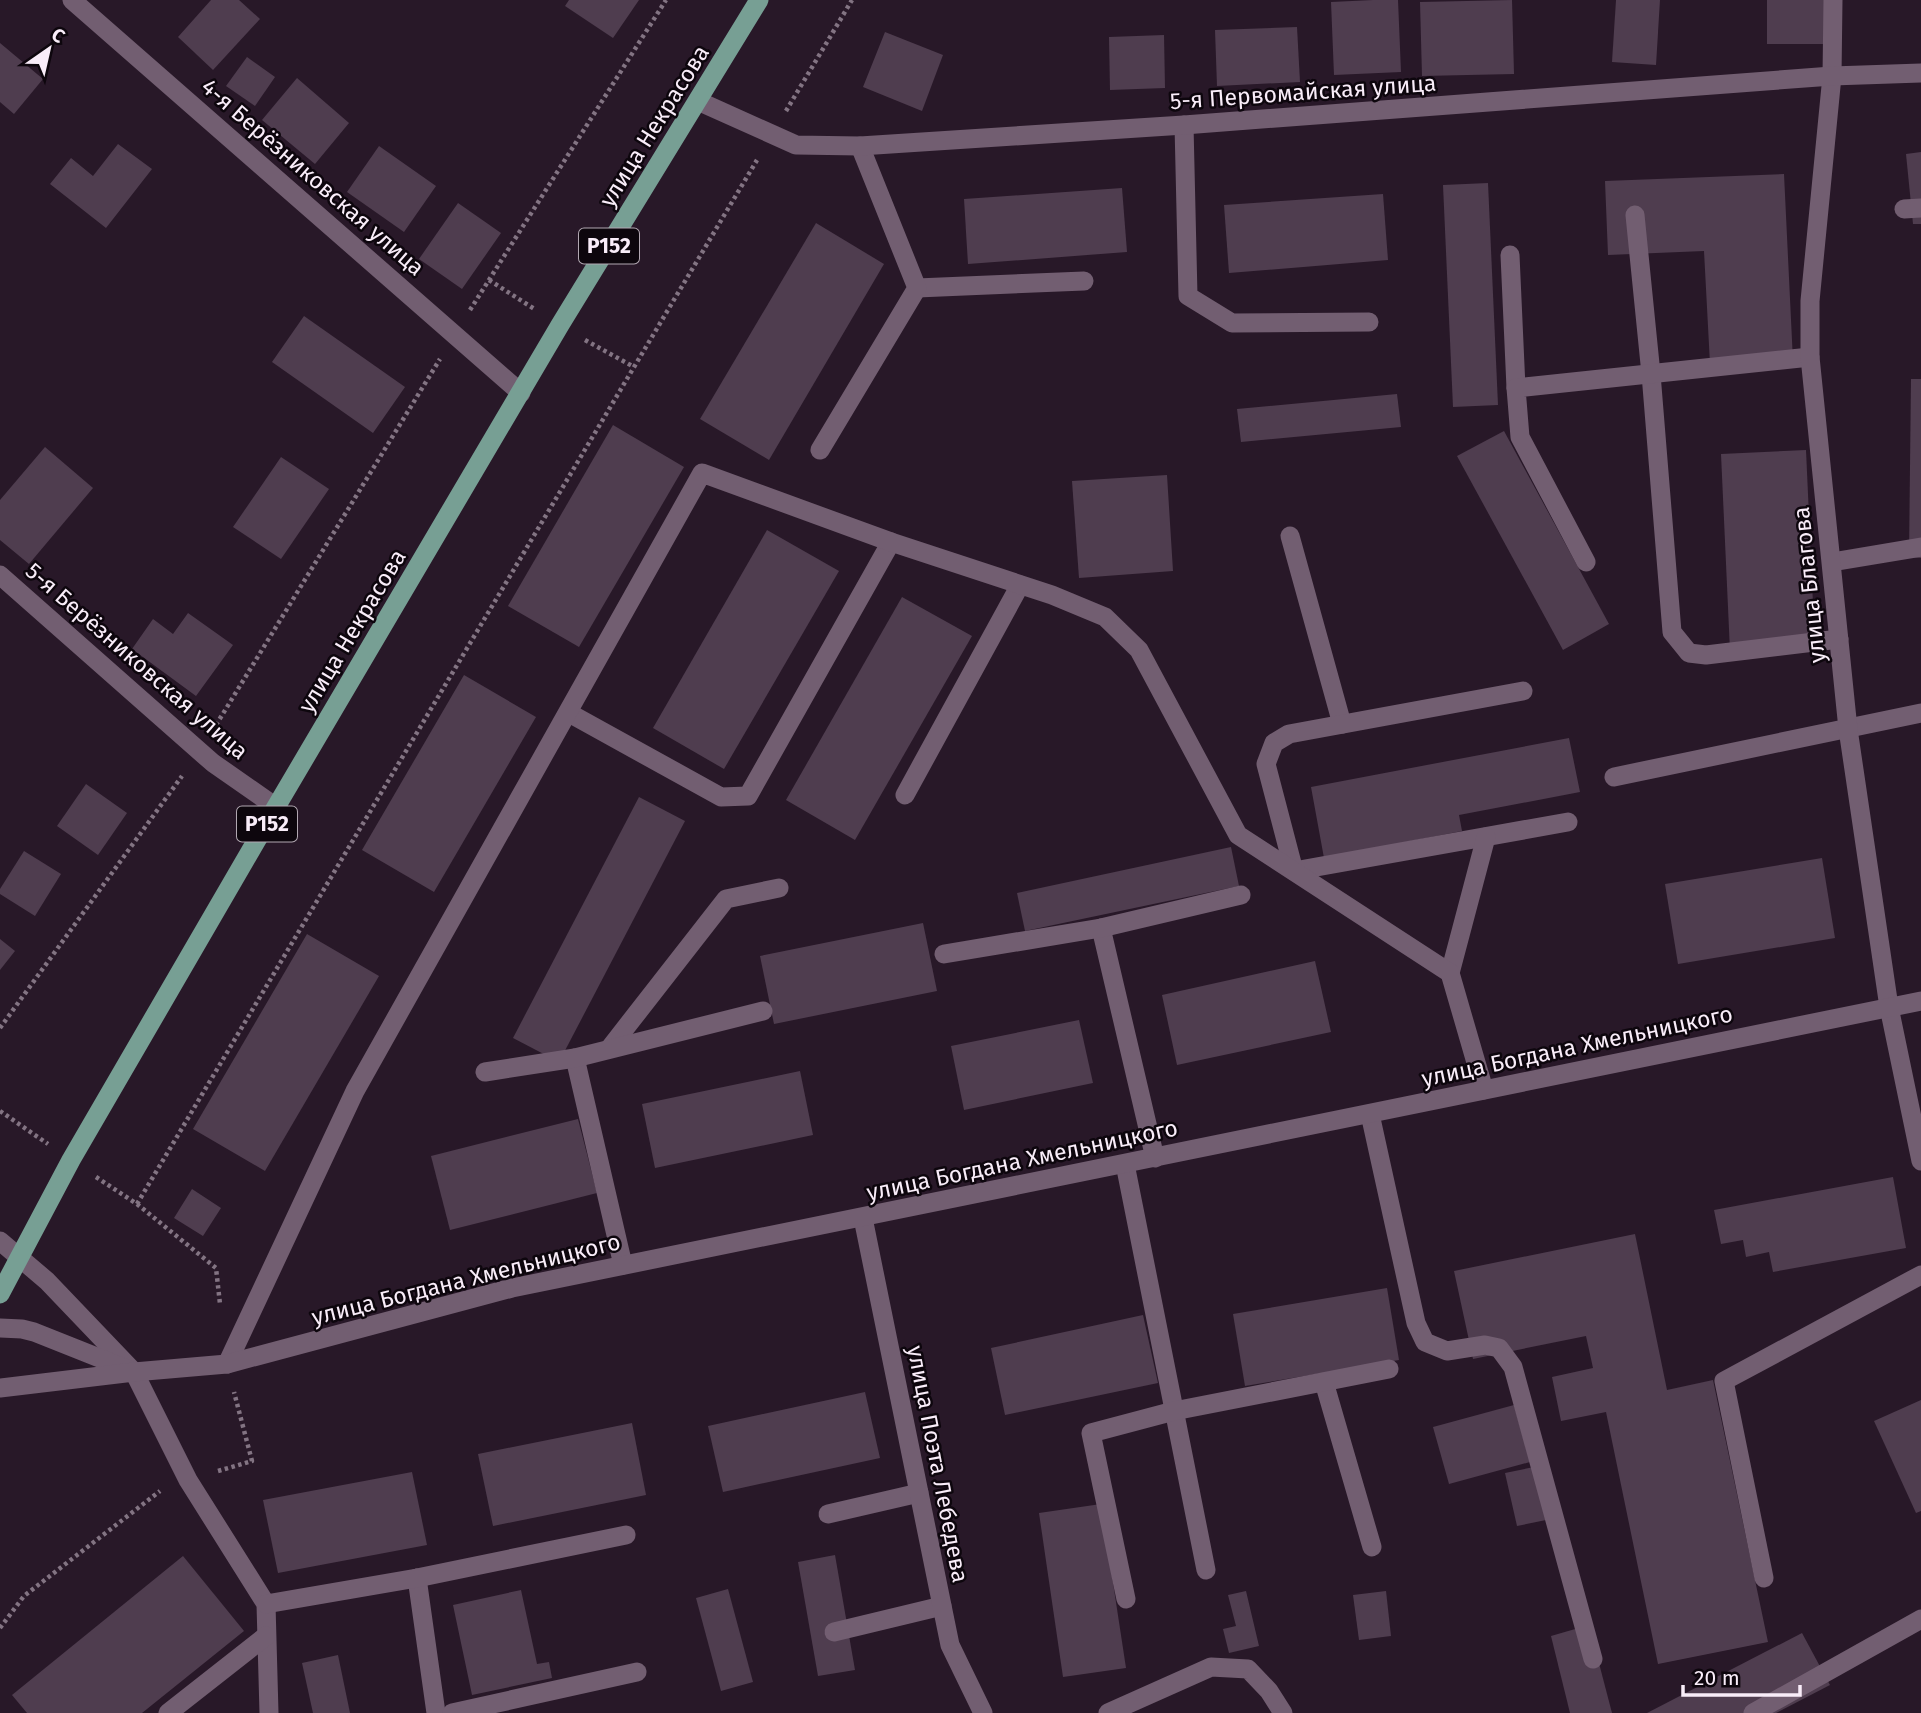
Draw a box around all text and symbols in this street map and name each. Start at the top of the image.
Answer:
north arrow [14,14,84,84]
text: С [47,23,69,48]
street label: улица Некрасова [593,40,715,212]
street label: 5-я Первомайская улица [1169,69,1437,115]
street label: 4-я Берёзниковская улица [196,73,430,281]
road number: Р152 [579,229,639,264]
street label: улица Благова [1787,505,1831,665]
street label: улица Некрасова [292,544,412,718]
street label: 5-я Берёзниковская улица [20,557,254,765]
road number: Р152 [237,806,297,842]
street label: улица Богдана Хмельницкого [1419,999,1735,1093]
street label: улица Богдана Хмельницкого [864,1113,1180,1207]
street label: улица Богдана Хмельницкого [309,1227,623,1331]
street label: улица Поэта Лебедева [901,1343,975,1585]
scale bar [1683,1654,1800,1698]
text: 20 m [1694,1665,1740,1691]

